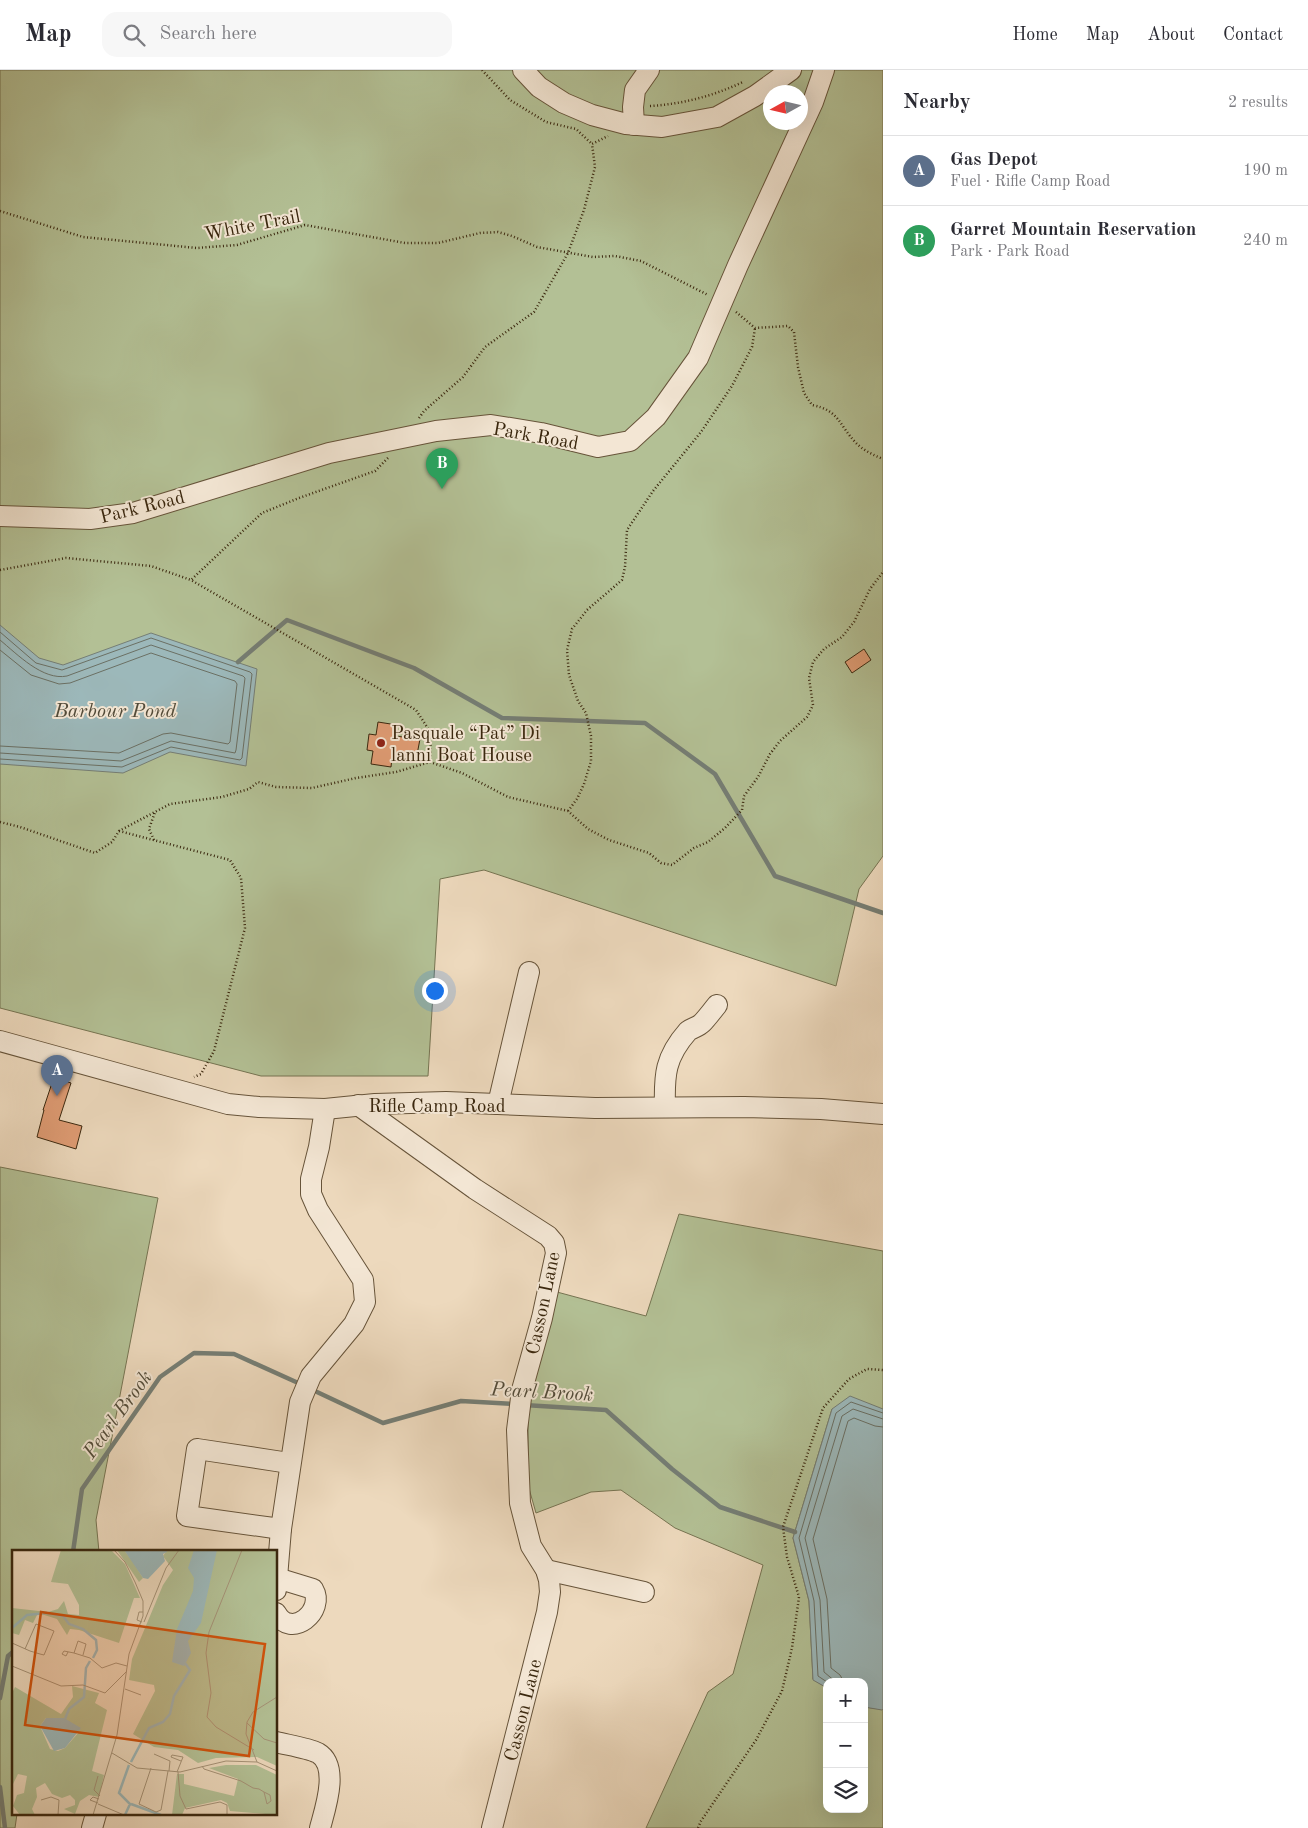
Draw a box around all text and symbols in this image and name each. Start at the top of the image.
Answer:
search box [102,12,452,57]
icon: search [120,21,148,49]
text: Map [25,23,72,47]
text: Search here [160,25,257,44]
text: Home [1012,26,1058,44]
text: Map [1086,26,1119,44]
text: About [1147,26,1195,44]
text: Contact [1223,26,1283,44]
north arrow [763,85,808,130]
text: Nearby [903,92,971,113]
text: 2 results [1228,95,1288,111]
text: Gas Depot [950,151,1038,170]
text: A [913,163,925,179]
text: 190 m [1243,163,1288,179]
text: Fuel · Rifle Camp Road [950,174,1110,190]
street label: White Trail [203,208,302,245]
text: Garret Mountain Reservation [950,221,1196,240]
text: B [913,233,925,249]
text: 240 m [1243,233,1288,249]
text: Park · Park Road [950,244,1070,260]
street label: Park Road [491,421,580,454]
pin: B [426,448,458,489]
street label: Park Road [98,489,187,528]
water label: Barbour Pond [53,702,176,722]
place label: Pasquale “Pat” Di lanni Boat House [391,725,540,766]
marker: Pasquale “Pat” Di lanni Boat House [375,737,387,749]
your location [422,978,448,1004]
pin: A [41,1055,73,1096]
street label: Rifle Camp Road [368,1098,506,1117]
street label: Casson Lane [524,1250,565,1357]
water label: Pearl Brook [80,1368,157,1463]
water label: Pearl Brook [489,1380,594,1406]
inset map [12,1550,278,1816]
street label: Casson Lane [503,1657,546,1764]
map controls [823,1678,868,1813]
button: + [823,1678,868,1723]
button: − [823,1723,868,1768]
button: layers [823,1768,868,1813]

